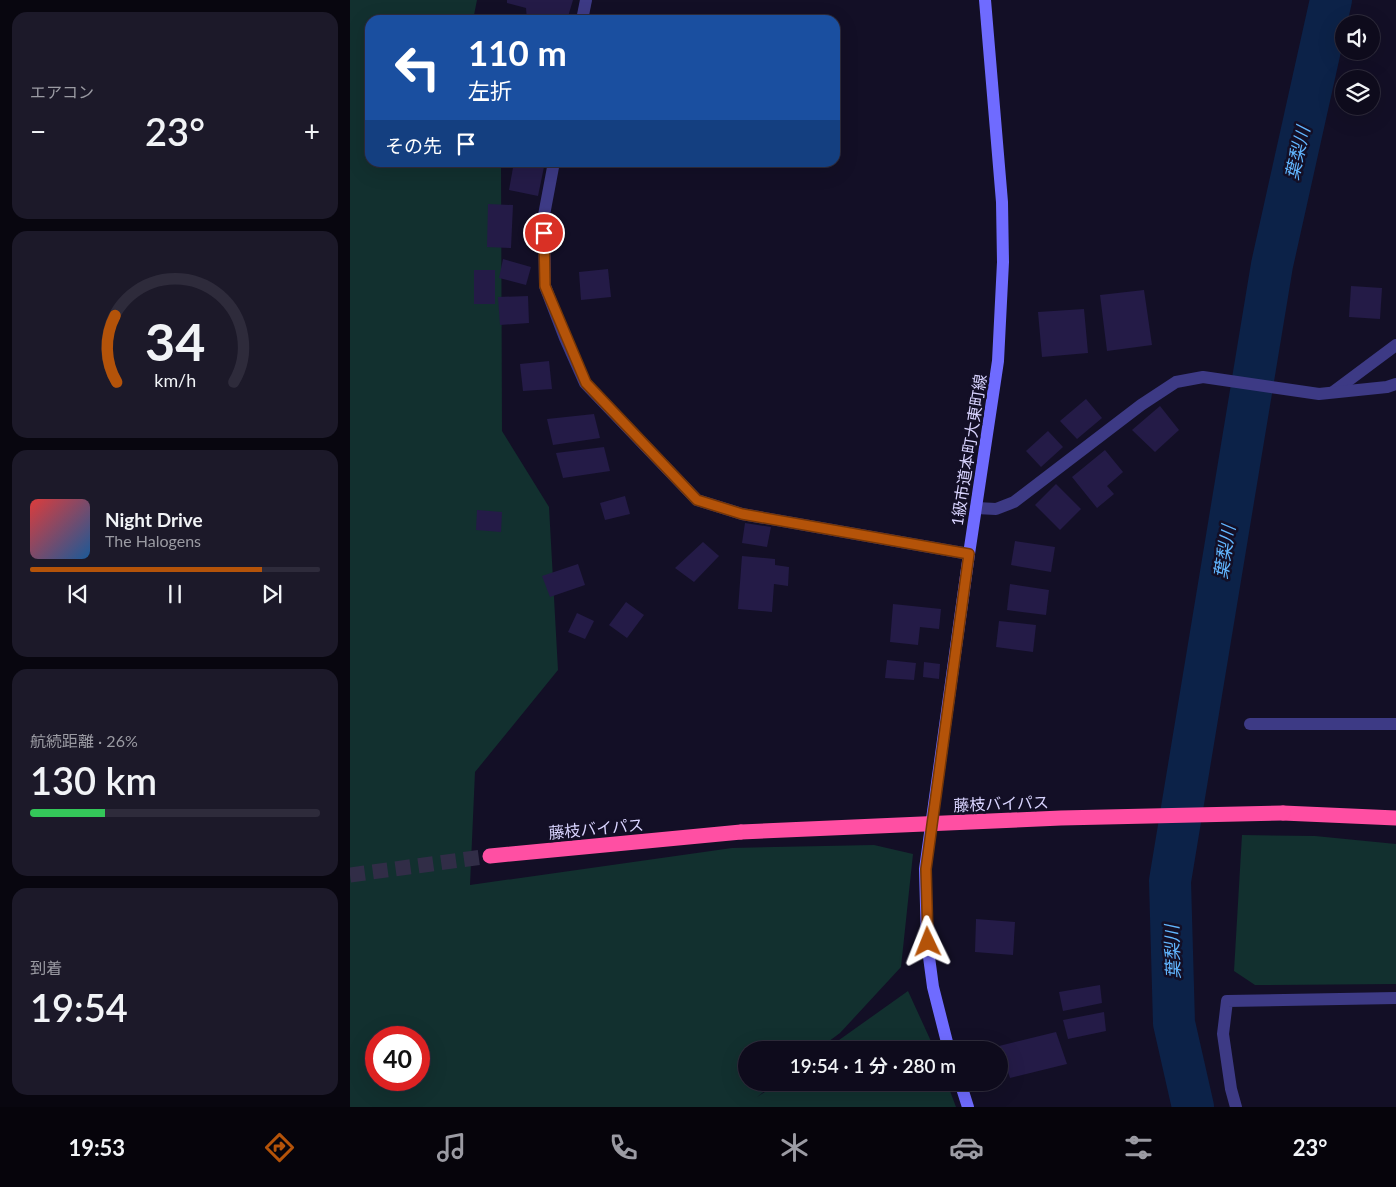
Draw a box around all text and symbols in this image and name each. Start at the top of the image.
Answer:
map controls [1335,15,1380,115]
button: sound [1335,15,1380,60]
text: 110 m [468,31,567,73]
icon: left [385,35,450,100]
button: layers [1335,70,1380,115]
text: 左折 [468,77,512,104]
text: エアコン [30,82,94,101]
text: 23° [145,108,205,154]
text: − [30,114,46,148]
text: + [304,114,320,148]
water label: 葉梨川 [1280,122,1314,182]
icon: arrive [452,130,480,158]
text: その先 [385,134,442,157]
pin [523,212,565,254]
icon: arrive [530,219,558,247]
text: 34 [145,310,205,372]
text: km/h [154,369,196,391]
street label: 1級市道本町大東町線 [947,373,989,527]
text: Night Drive [105,508,203,531]
water label: 葉梨川 [1209,522,1239,580]
text: The Halogens [105,531,201,550]
icon: previous [64,580,92,608]
icon: pause [161,580,189,608]
icon: next [258,580,286,608]
text: 航続距離 · 26% [30,731,138,750]
text: 130 km [30,757,157,803]
street label: 藤枝バイパス [953,792,1049,814]
street label: 藤枝バイパス [548,814,644,842]
position arrow [901,915,953,967]
water label: 葉梨川 [1160,923,1184,979]
text: 到着 [30,958,62,977]
text: 19:54 [30,984,128,1030]
speed limit sign: 40 [365,1026,430,1091]
text: 19:54 · 1 分 · 280 m [790,1054,956,1077]
icon: directions [262,1130,297,1165]
icon: music [434,1130,469,1165]
icon: phone [606,1130,641,1165]
icon: climate [777,1130,812,1165]
icon: car [949,1130,984,1165]
icon: filters [1121,1130,1156,1165]
text: 19:53 [68,1134,125,1161]
text: 23° [1293,1134,1327,1161]

